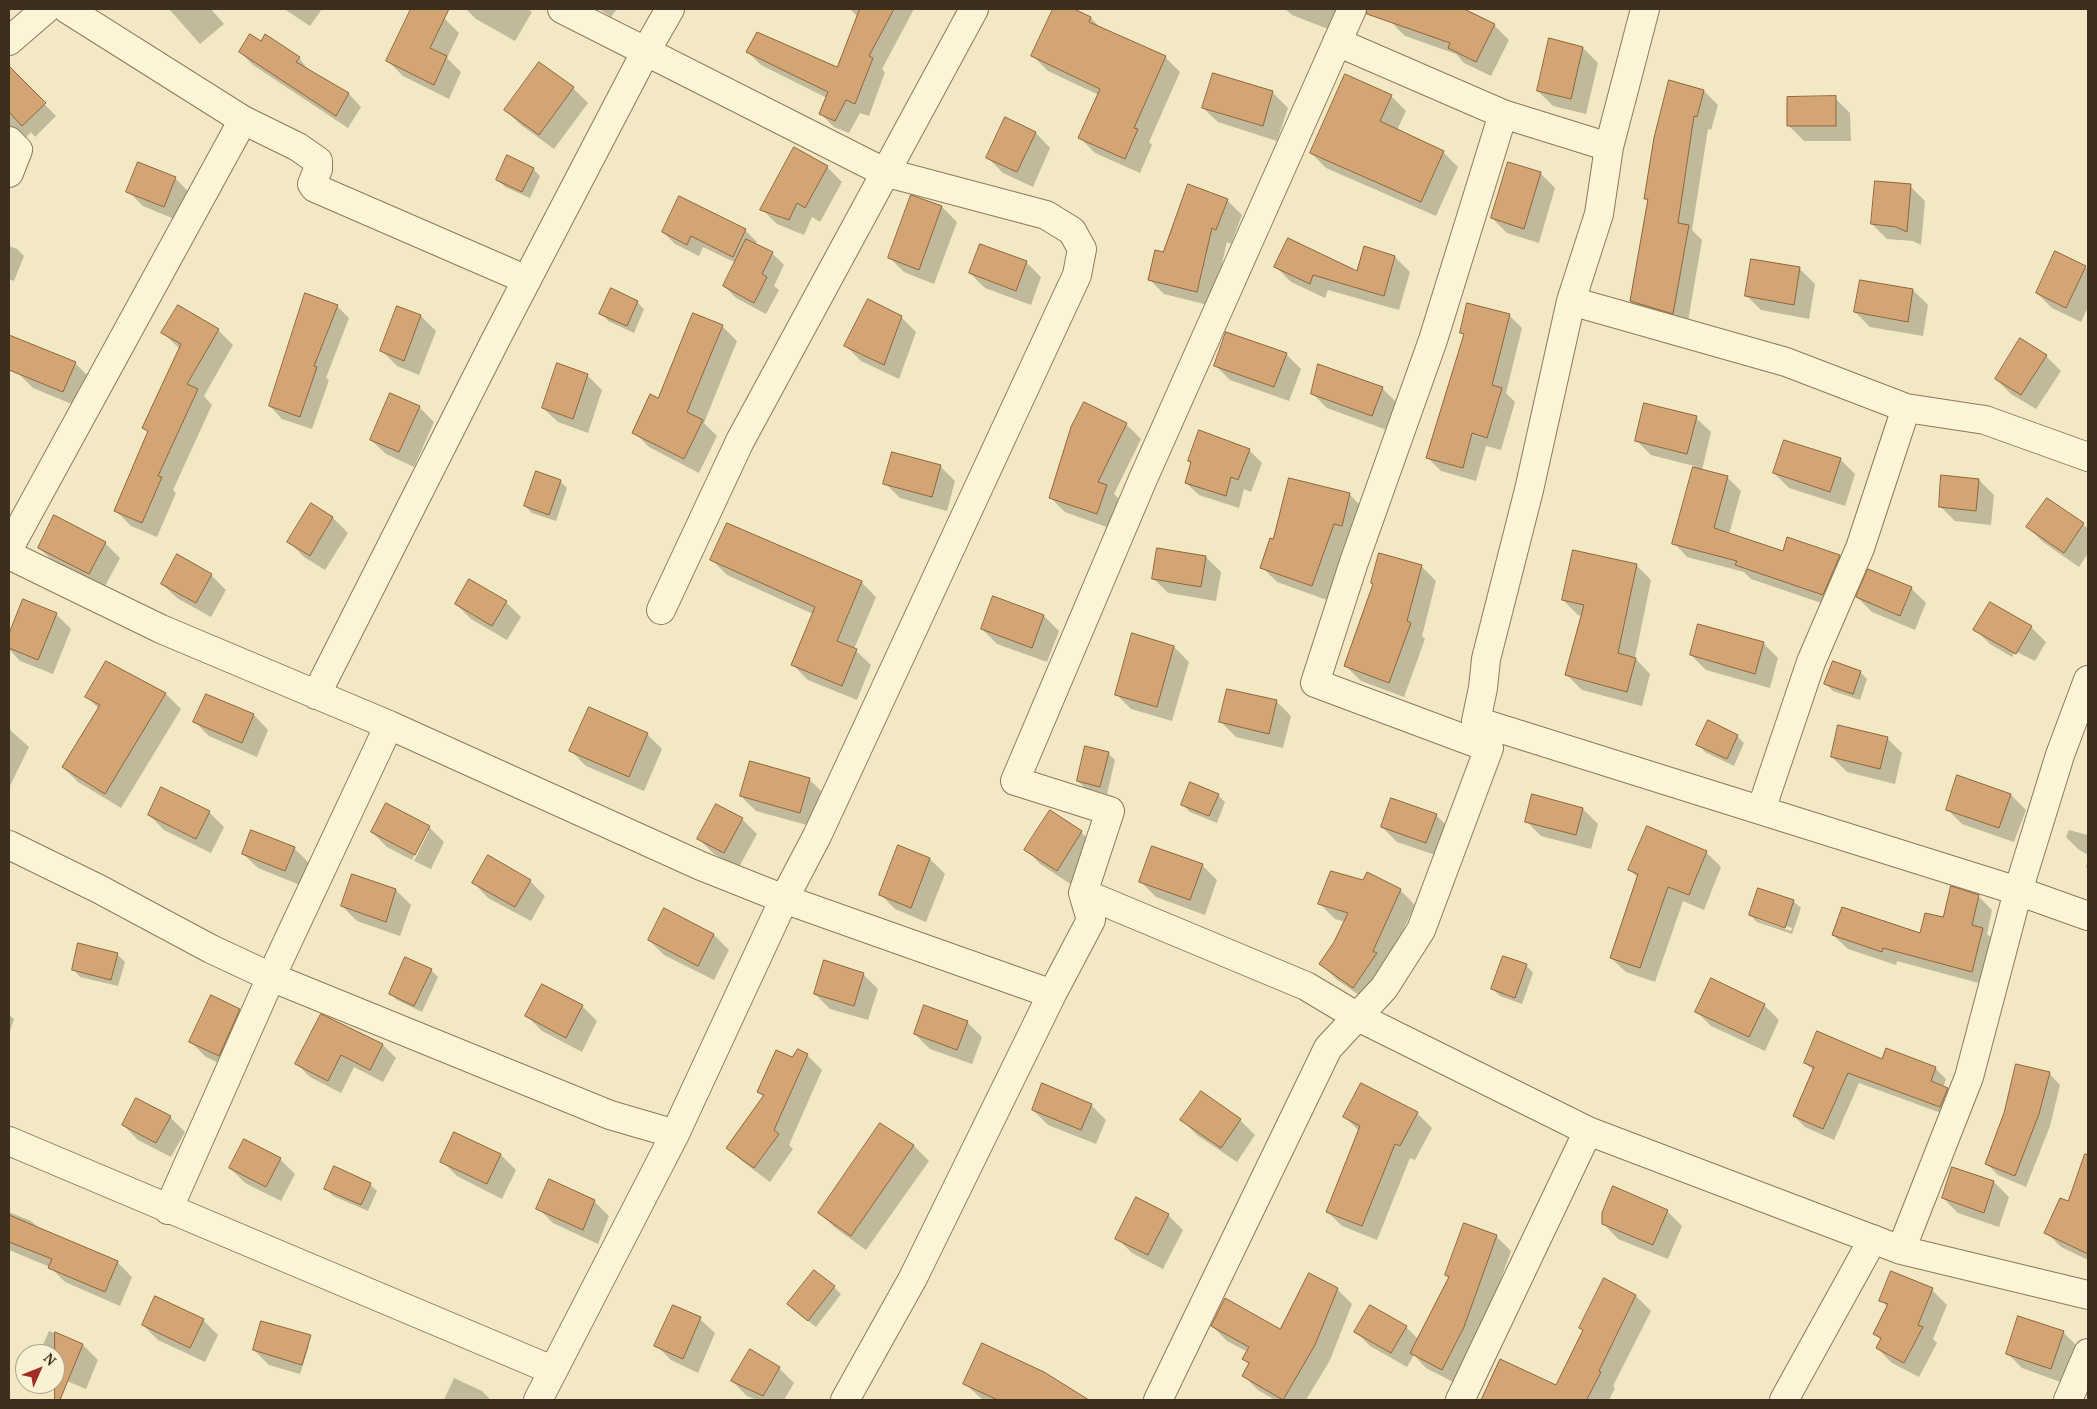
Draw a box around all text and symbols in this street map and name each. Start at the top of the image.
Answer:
north arrow [15,1344,65,1394]
text: N [40,1349,61,1369]

